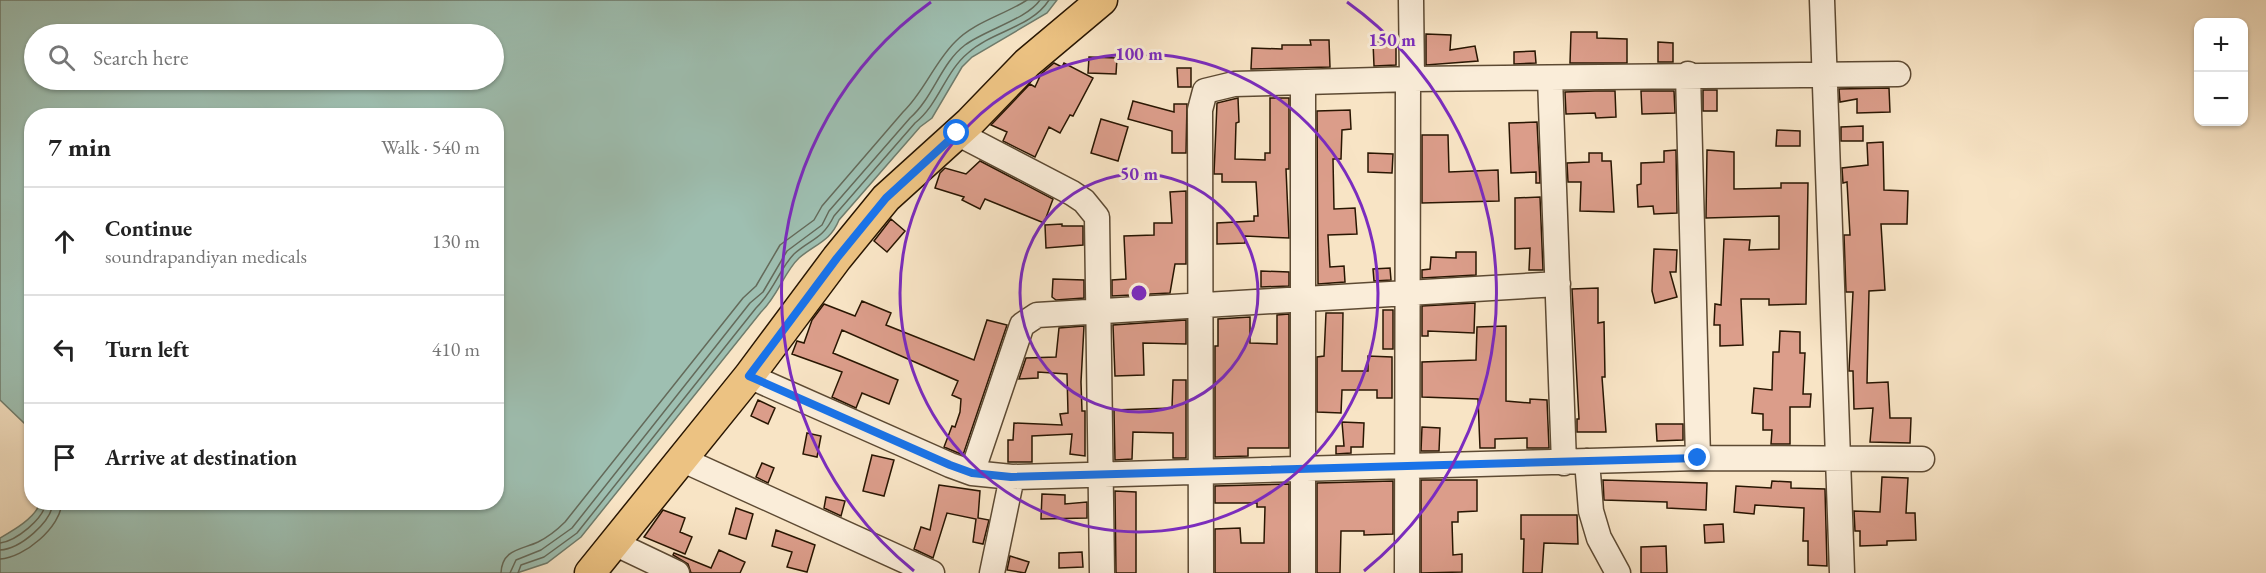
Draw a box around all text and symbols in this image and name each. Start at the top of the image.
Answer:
map controls [2194,18,2248,126]
button: + [2194,18,2248,72]
search box [24,24,504,90]
text: 150 m [1368,28,1416,51]
icon: search [45,41,78,74]
text: 100 m [1115,42,1163,65]
text: Search here [93,43,188,72]
button: − [2194,72,2248,126]
route start [943,119,969,145]
text: 7 min [48,130,111,164]
text: Walk · 540 m [381,134,480,160]
text: 50 m [1120,162,1158,185]
text: Continue [105,214,192,243]
icon: ahead [48,225,81,258]
text: 130 m [432,228,480,254]
text: soundrapandiyan medicals [105,243,307,269]
centre of rings [1129,283,1149,303]
icon: left [48,333,81,366]
text: Turn left [105,335,189,364]
text: 410 m [432,336,480,362]
icon: arrive [48,441,81,474]
text: Arrive at destination [105,443,297,472]
route end [1684,444,1710,470]

